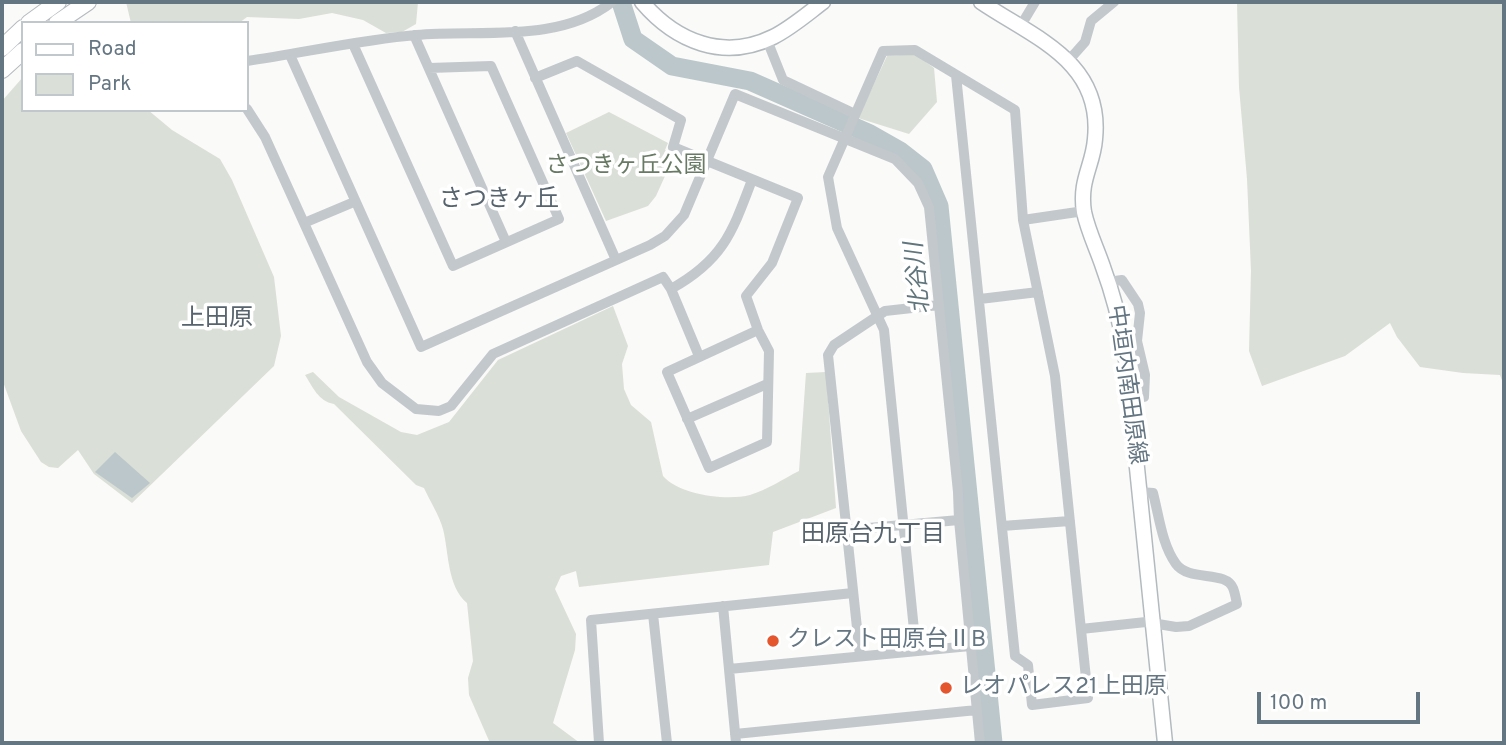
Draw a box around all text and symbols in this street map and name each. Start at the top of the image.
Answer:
legend [21,21,248,112]
text: Road [88,36,137,63]
text: Park [88,71,131,98]
park label: さつきヶ丘公園 [546,153,706,181]
district label: さつきヶ丘 [439,187,559,215]
water label: 北谷川 [902,241,938,315]
street label: 中垣内南田原線 [1100,303,1150,467]
district label: 上田原 [181,306,253,334]
district label: 田原台九丁目 [801,522,945,550]
place label: クレスト田原台ⅡB [787,627,986,655]
marker: クレスト田原台ⅡB [765,633,781,649]
place label: レオパレス21上田原 [960,674,1167,702]
scale bar [1261,678,1424,722]
marker: レオパレス21上田原 [938,680,954,696]
text: 100 m [1270,690,1327,717]

